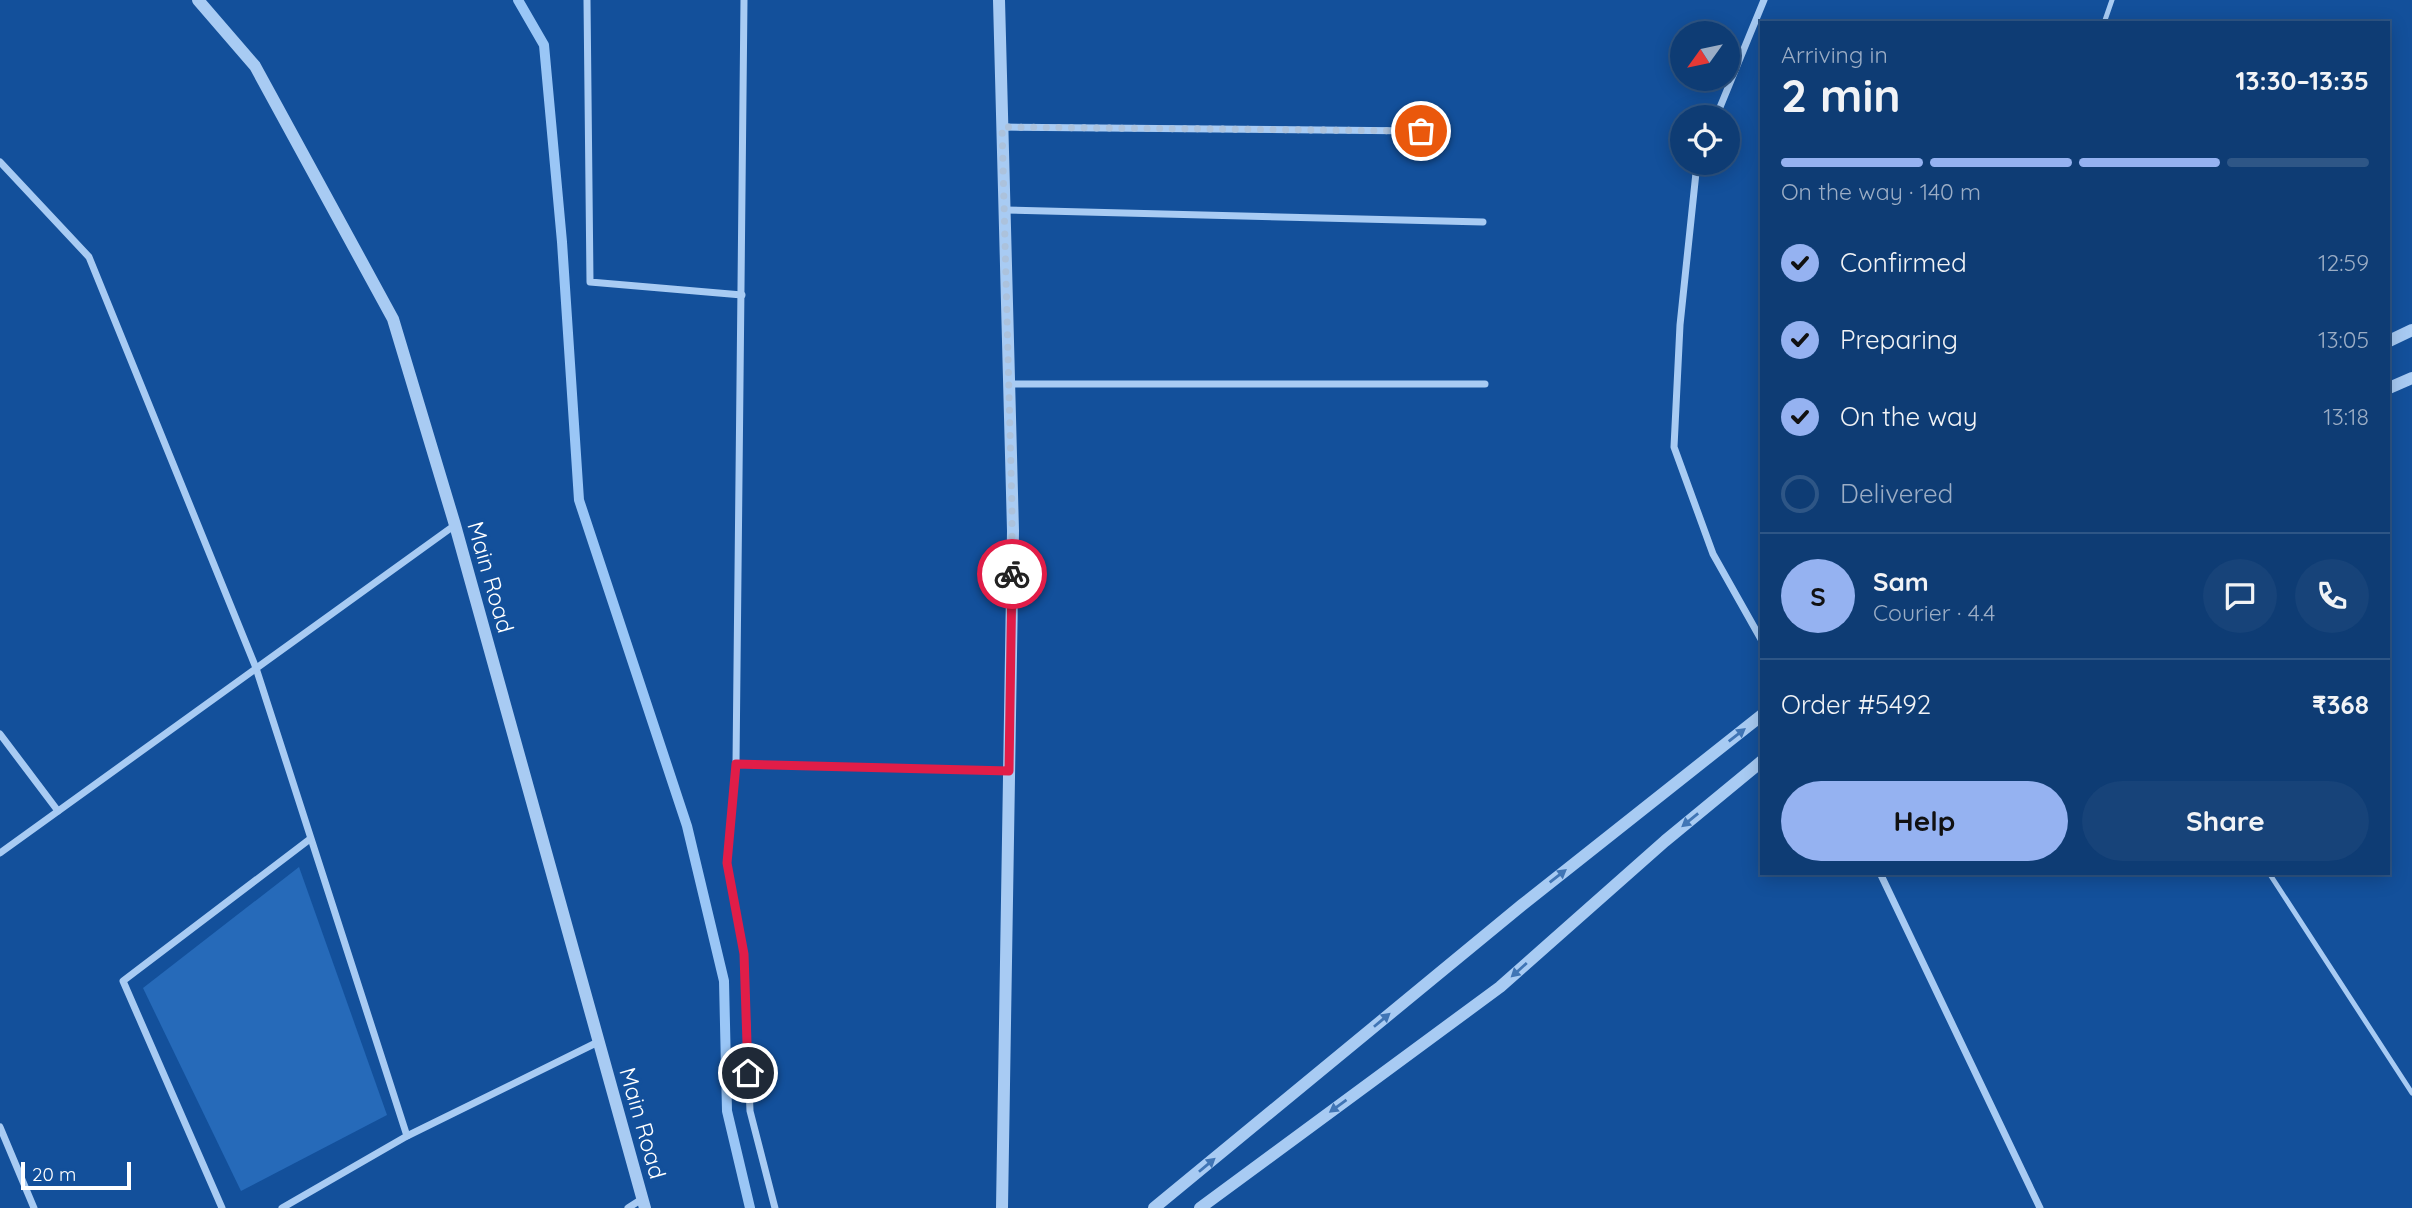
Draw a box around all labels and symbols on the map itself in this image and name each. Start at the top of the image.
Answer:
north arrow [1670,21,1740,91]
pin [1391,101,1451,161]
street label: Main Road [461,518,521,636]
courier [977,539,1047,609]
one-way arrow [1728,728,1746,742]
one-way arrow [1682,812,1699,827]
one-way arrow [1549,868,1567,883]
one-way arrow [1511,962,1528,977]
one-way arrow [1373,1012,1391,1027]
pin [718,1043,778,1103]
street label: Main Road [613,1064,673,1182]
one-way arrow [1329,1099,1347,1113]
one-way arrow [1197,1157,1215,1172]
scale bar [21,1159,131,1191]

